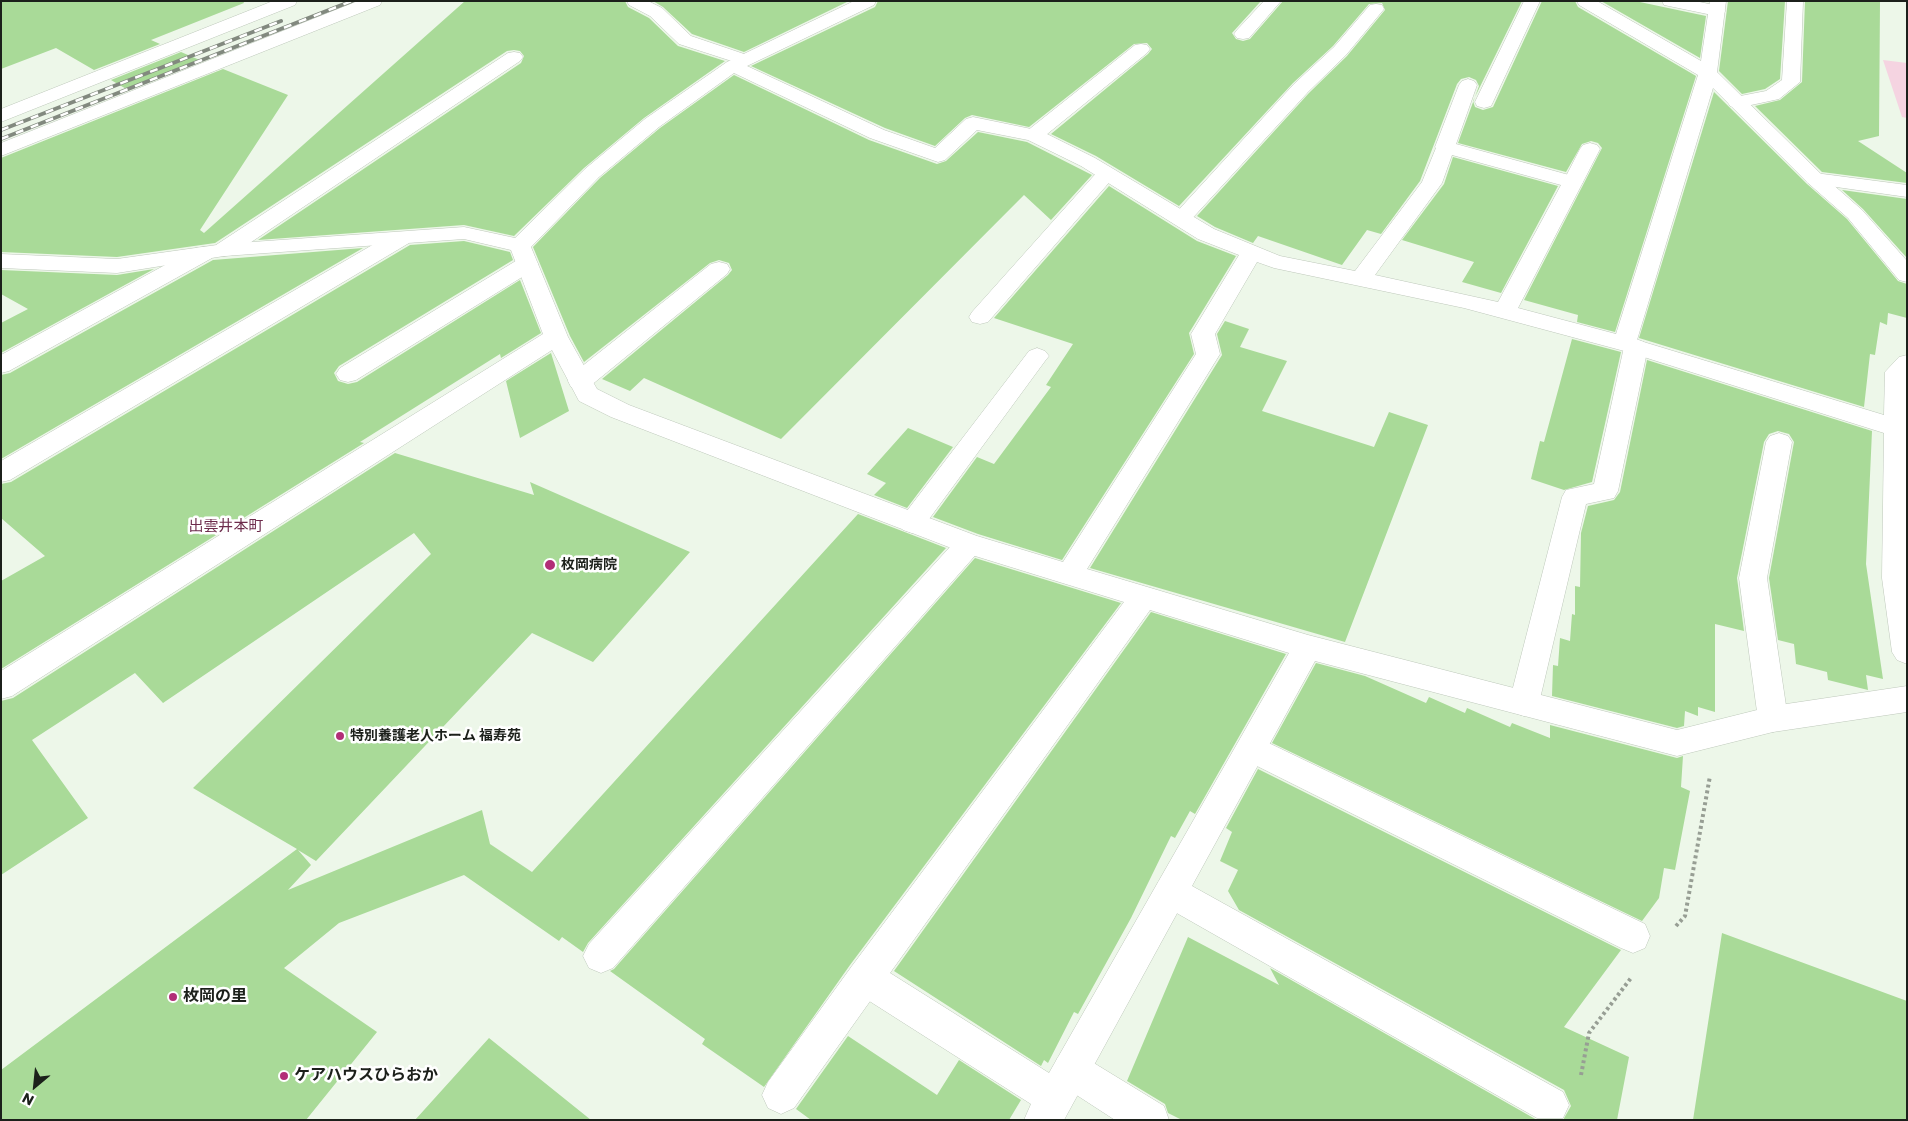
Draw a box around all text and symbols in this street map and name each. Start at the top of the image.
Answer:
district label: 出雲井本町 [189,518,263,536]
place label: 枚岡病院 [561,557,617,573]
marker: 枚岡病院 [543,558,557,572]
place label: 特別養護老人ホーム 福寿苑 [350,728,521,744]
marker: 特別養護老人ホーム 福寿苑 [334,730,346,742]
place label: 枚岡の里 [183,987,247,1007]
marker: 枚岡の里 [167,991,179,1003]
north arrow [10,1061,60,1111]
place label: ケアハウスひらおか [294,1066,438,1086]
marker: ケアハウスひらおか [278,1070,290,1082]
text: N [19,1088,37,1111]

